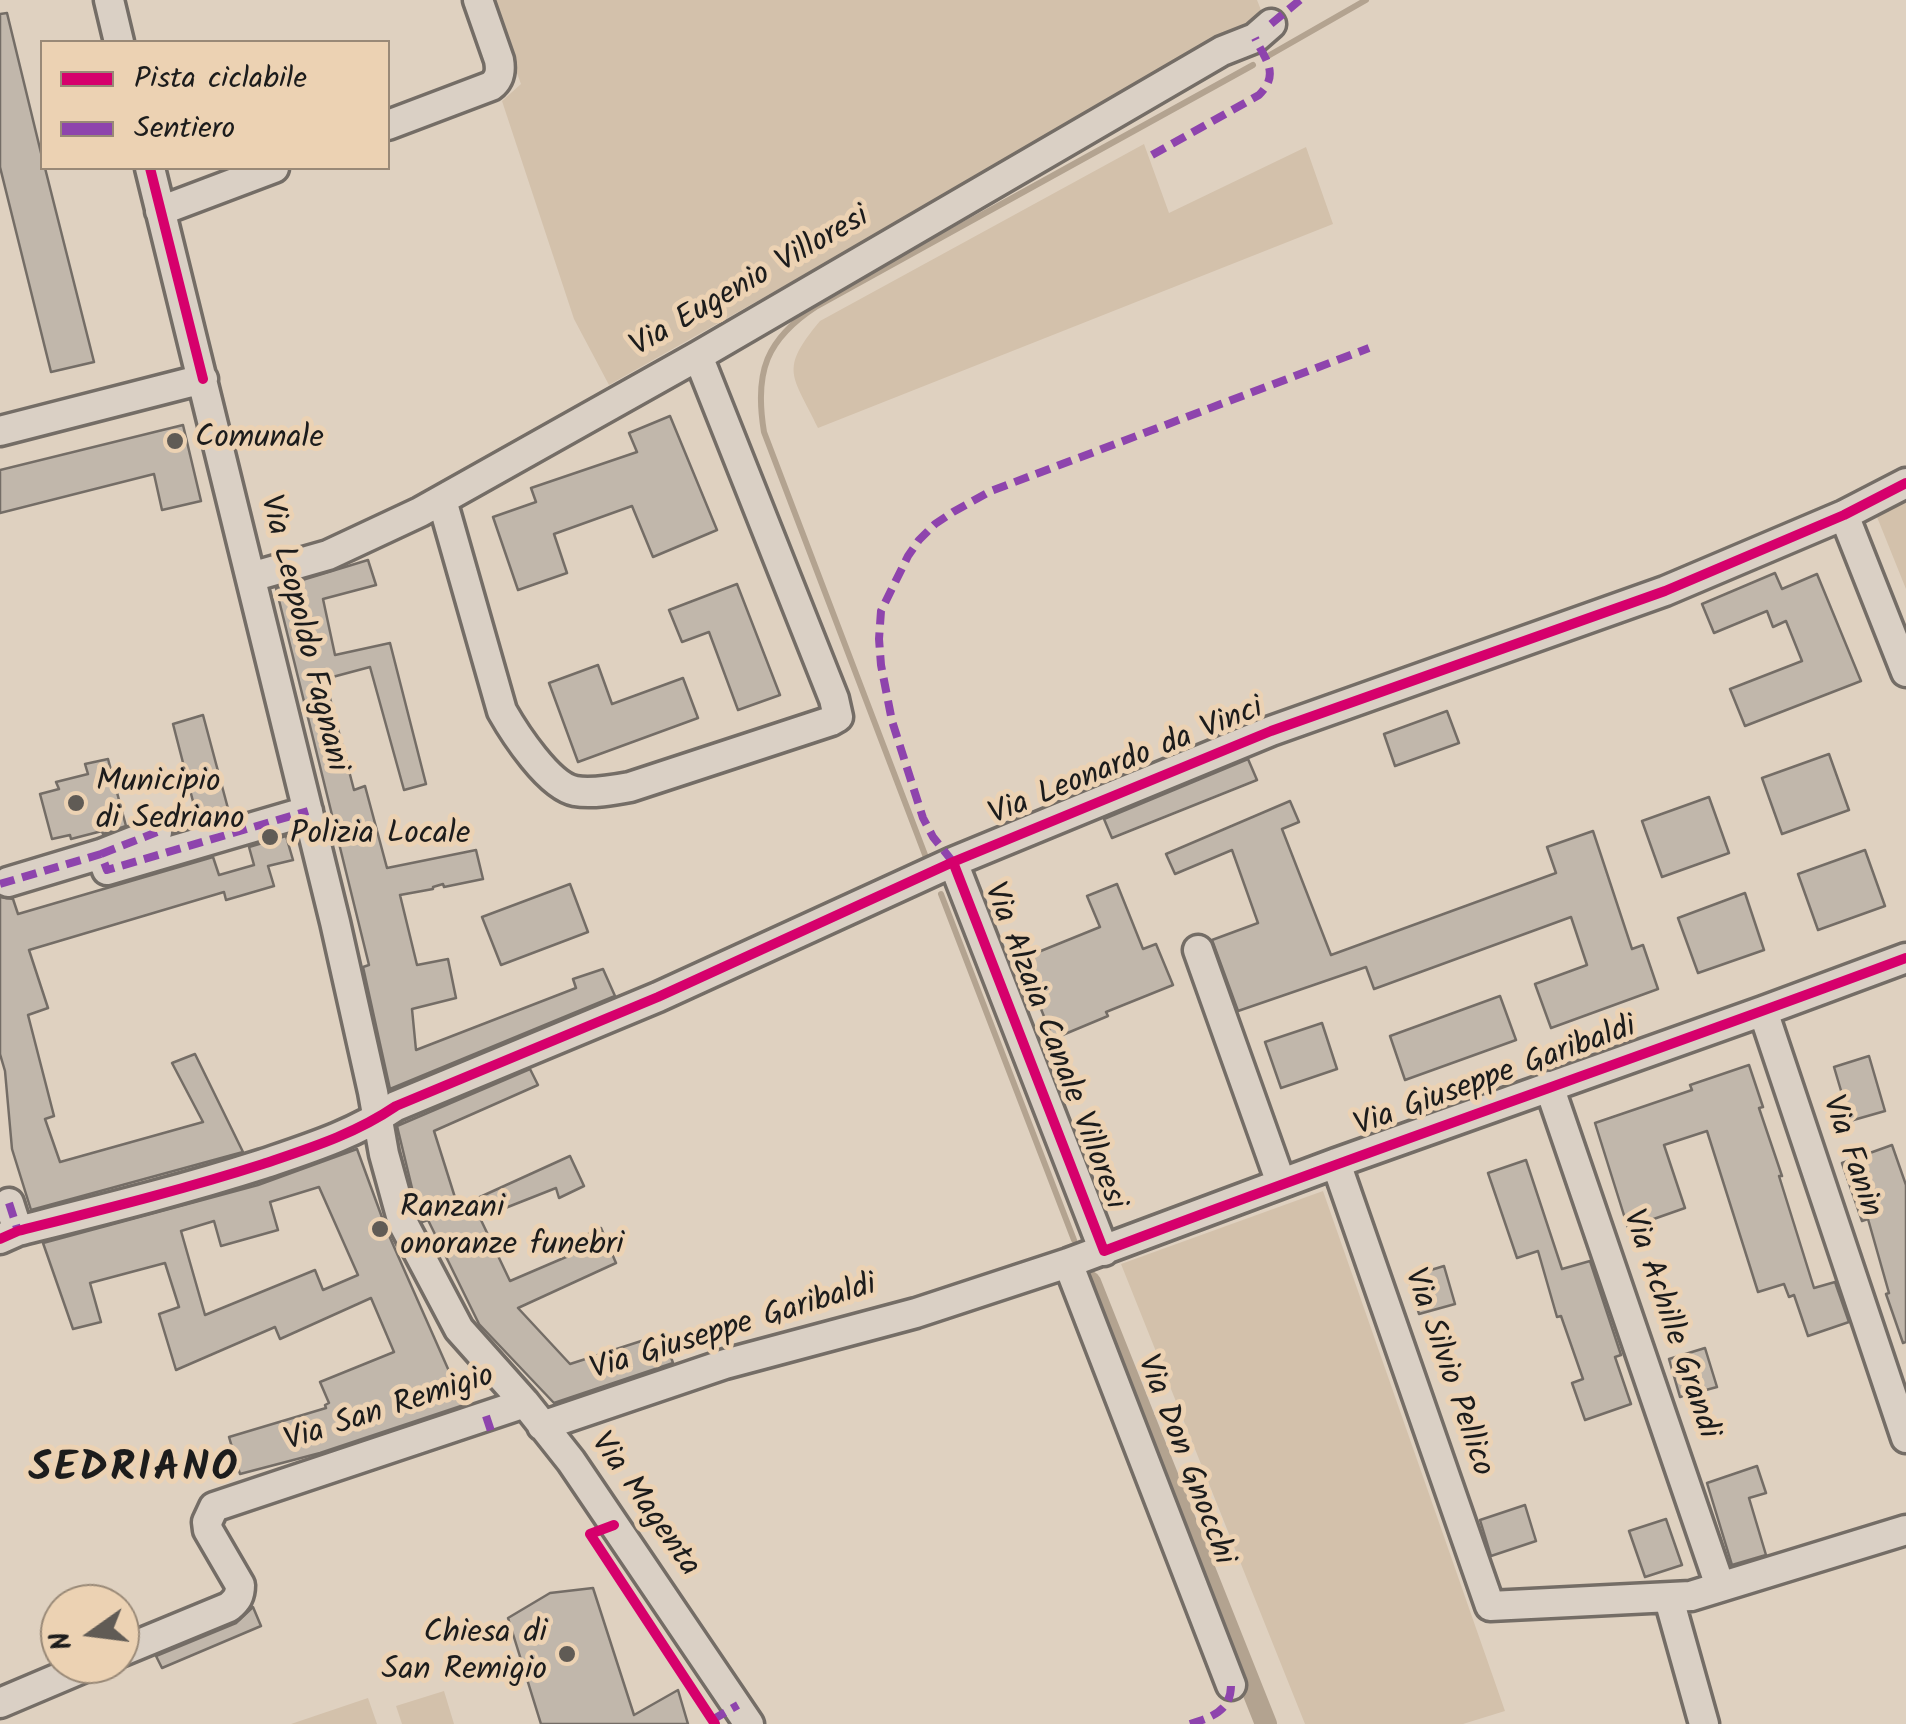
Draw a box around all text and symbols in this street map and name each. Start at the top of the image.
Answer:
legend [40,40,390,170]
text: Pista ciclabile [134,55,307,103]
text: Sentiero [134,105,235,153]
street label: Via Eugenio Villoresi [625,200,877,368]
place label: Comunale [195,422,324,460]
marker: Comunale [164,430,186,452]
street label: Via Leopoldo Fagnani [248,492,354,776]
street label: Via Leonardo da Vinci [984,691,1270,837]
place label: Municipio di Sedriano [96,766,245,841]
marker: Municipio di Sedriano [65,792,87,814]
place label: Polizia Locale [290,818,470,856]
marker: Polizia Locale [259,826,281,848]
street label: Via Alzaia Canale Villoresi [972,878,1132,1216]
street label: Via Giuseppe Garibaldi [1350,1010,1642,1148]
street label: Via Fanin [1810,1091,1888,1223]
place label: Ranzani onoranze funebri [400,1192,624,1267]
street label: Via Achille Grandi [1611,1205,1725,1445]
marker: Ranzani onoranze funebri [369,1218,391,1240]
street label: Via Silvio Pellico [1392,1264,1500,1482]
street label: Via Giuseppe Garibaldi [586,1268,882,1392]
street label: Via Don Gnocchi [1125,1351,1241,1571]
street label: Via San Remigio [280,1359,500,1463]
street label: Via Magenta [579,1427,707,1585]
district label: SEDRIANO [28,1448,240,1498]
north arrow [40,1584,140,1684]
place label: Chiesa di San Remigio [382,1617,547,1692]
text: N [38,1627,86,1655]
marker: Chiesa di San Remigio [556,1643,578,1665]

